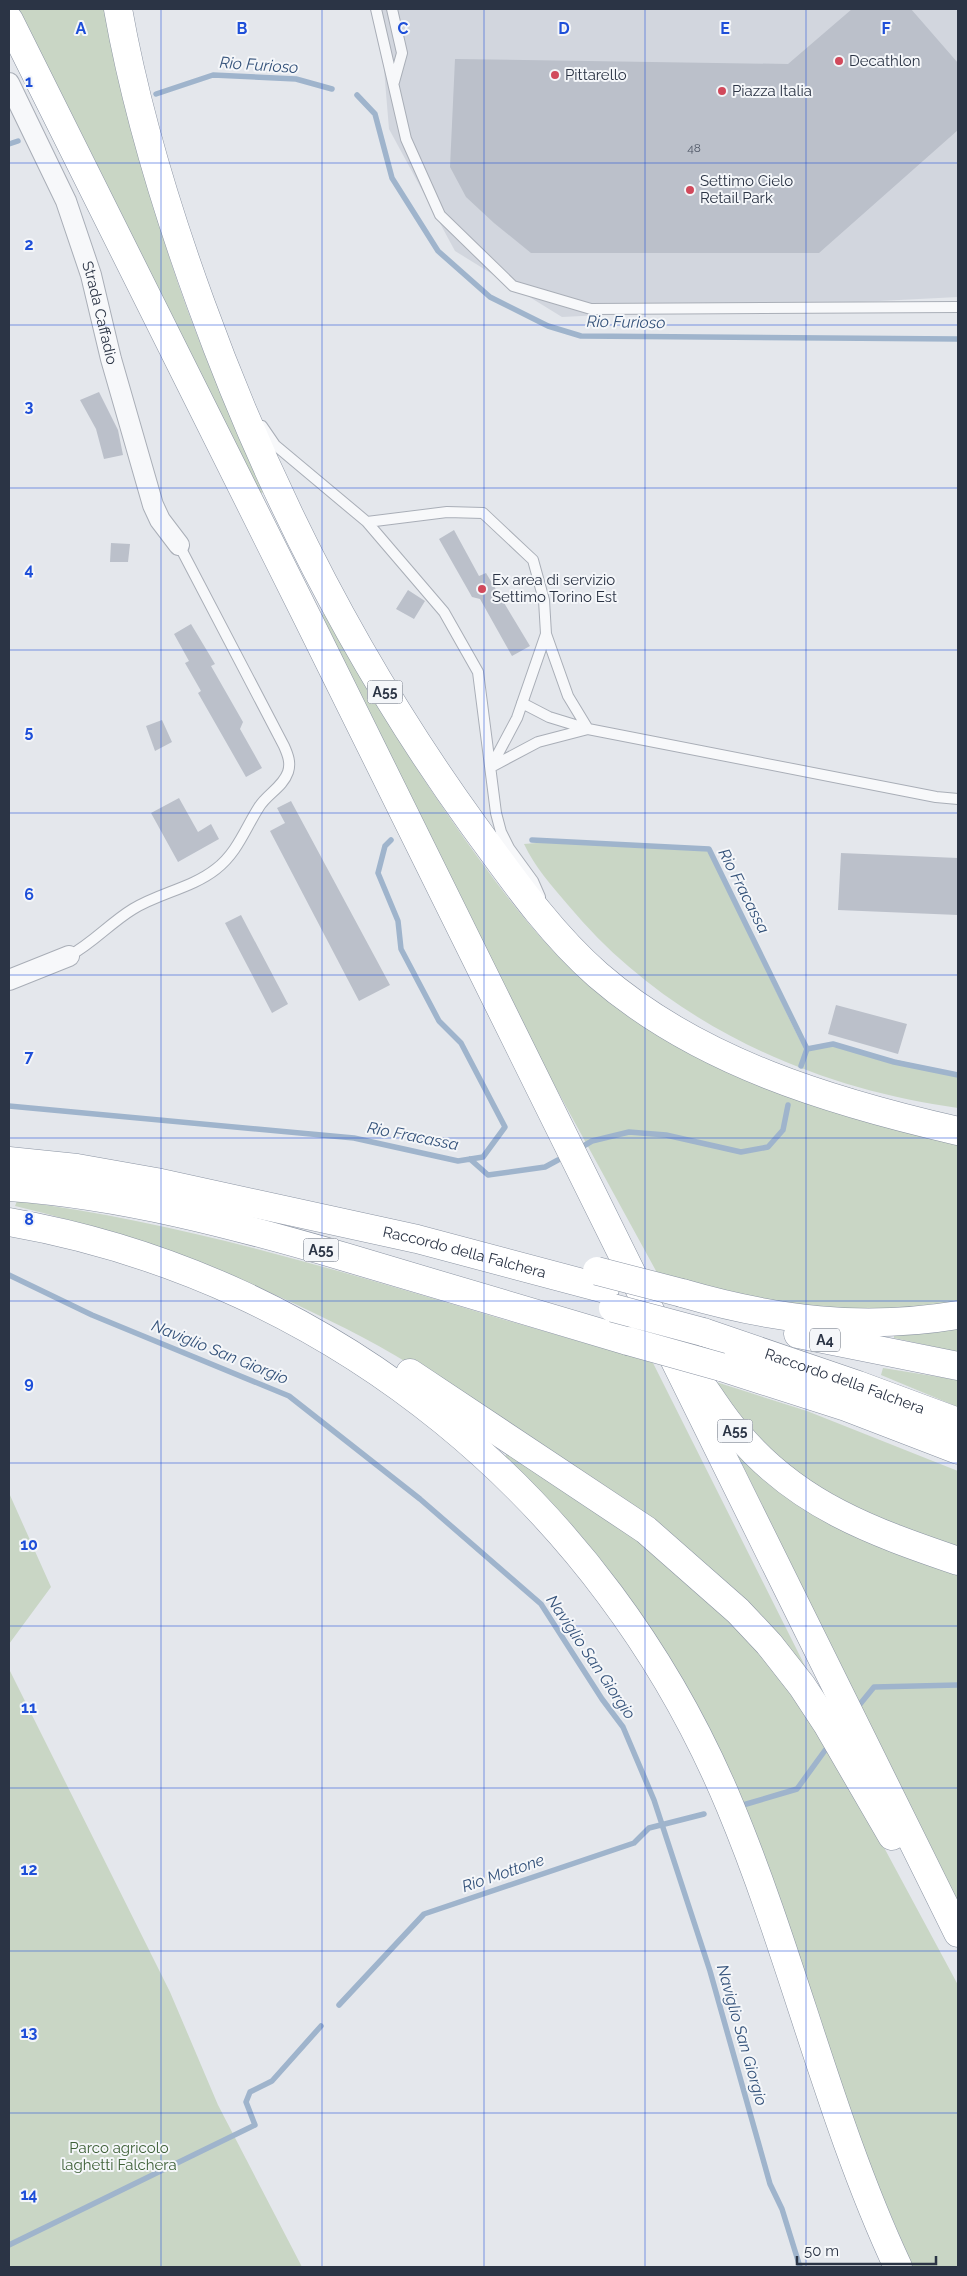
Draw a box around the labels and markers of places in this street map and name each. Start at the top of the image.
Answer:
place label: Decathlon [849,52,920,70]
marker: Decathlon [833,55,845,67]
place label: Pittarello [565,66,627,84]
marker: Pittarello [549,69,561,81]
place label: Piazza Italia [732,82,812,100]
marker: Piazza Italia [716,85,728,97]
place label: Settimo Cielo Retail Park [700,172,793,207]
marker: Settimo Cielo Retail Park [684,184,696,196]
place label: Ex area di servizio Settimo Torino Est [492,571,617,606]
marker: Ex area di servizio Settimo Torino Est [476,583,488,595]

